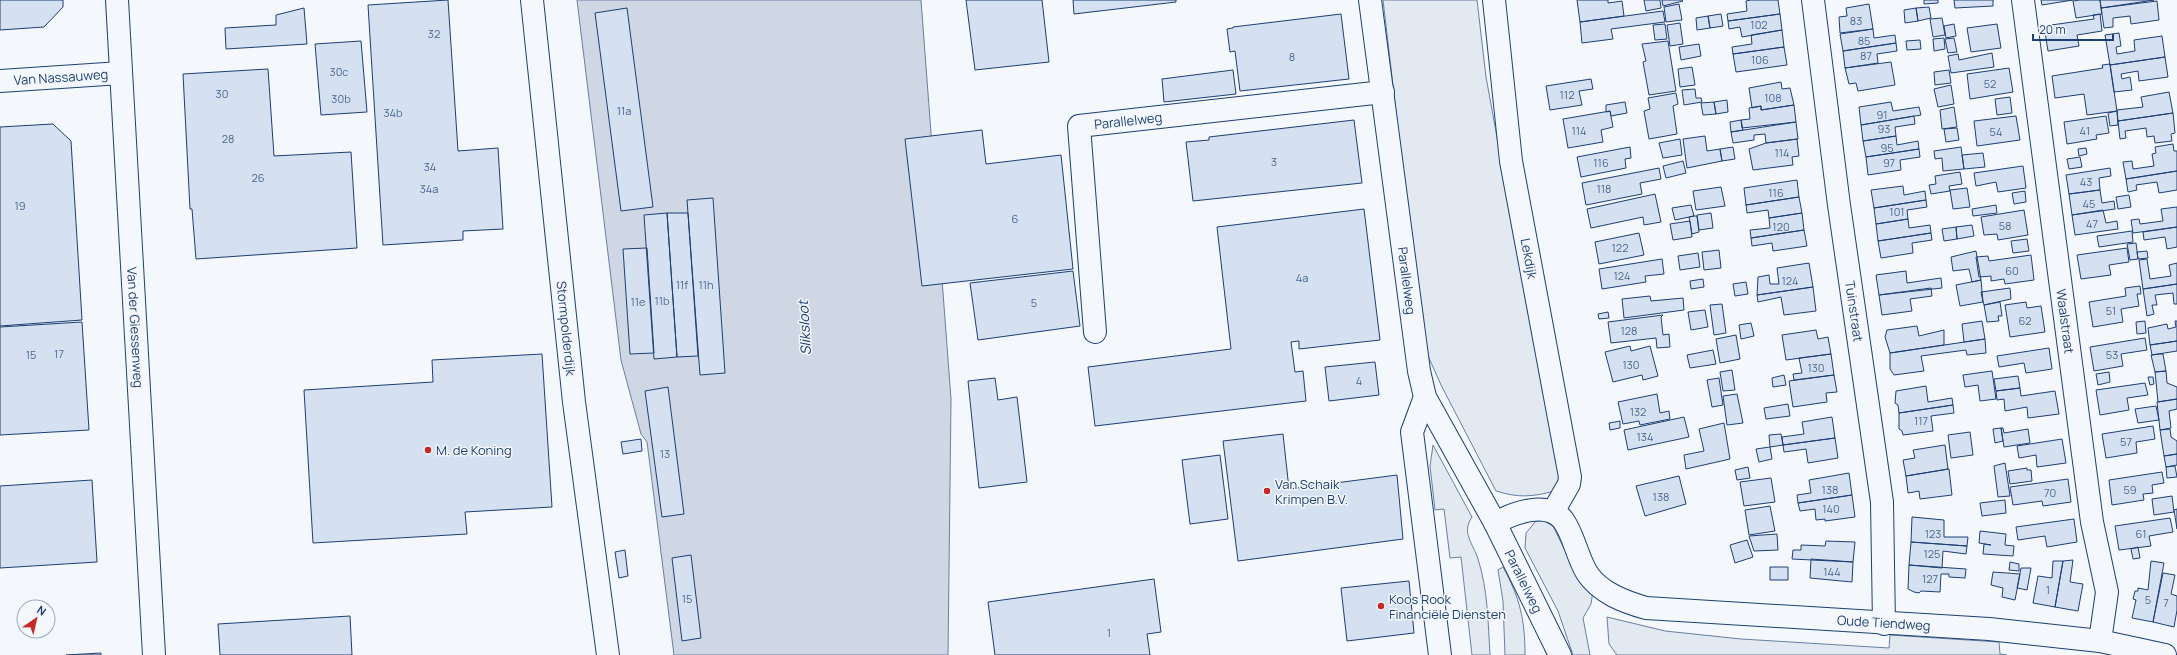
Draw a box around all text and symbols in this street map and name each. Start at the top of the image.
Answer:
house number: 83 [1850,13,1862,28]
scale bar [2033,16,2113,42]
house number: 102 [1750,17,1768,32]
text: 20 m [2039,21,2066,38]
house number: 32 [428,26,440,41]
house number: 85 [1858,33,1870,48]
house number: 87 [1860,48,1872,63]
house number: 8 [1289,49,1295,64]
house number: 106 [1751,52,1769,67]
house number: 30c [330,64,348,79]
street label: Van Nassauweg [13,65,109,89]
house number: 52 [1984,76,1996,91]
house number: 30 [216,86,228,101]
house number: 112 [1560,87,1574,102]
house number: 108 [1764,90,1782,105]
house number: 30b [331,91,351,106]
house number: 11a [617,103,631,118]
house number: 34b [383,105,403,120]
house number: 91 [1876,107,1888,122]
street label: Parallelweg [1093,108,1163,133]
house number: 93 [1878,121,1890,136]
house number: 114 [1571,123,1587,138]
house number: 41 [2080,123,2090,138]
house number: 54 [1990,124,2002,139]
house number: 28 [222,131,234,146]
house number: 95 [1880,140,1894,155]
house number: 114 [1774,145,1790,160]
house number: 3 [1271,154,1277,169]
house number: 116 [1593,155,1609,170]
house number: 97 [1883,155,1895,170]
house number: 34 [424,159,436,174]
house number: 26 [251,170,265,185]
house number: 43 [2080,174,2092,189]
house number: 34a [420,181,438,196]
house number: 118 [1597,181,1611,196]
house number: 116 [1768,185,1784,200]
house number: 45 [2083,196,2095,211]
house number: 19 [14,198,26,213]
house number: 101 [1889,204,1905,219]
house number: 6 [1012,211,1019,226]
house number: 47 [2086,216,2098,231]
house number: 58 [1999,218,2011,233]
house number: 120 [1772,219,1790,234]
street label: Lekdijk [1517,237,1542,281]
house number: 122 [1612,240,1628,255]
street label: Parallelweg [1394,246,1420,316]
house number: 60 [2005,263,2019,278]
street label: Van der Giessenweg [123,267,148,388]
house number: 124 [1614,268,1630,283]
house number: 4a [1296,270,1308,285]
house number: 124 [1782,273,1798,288]
house number: 11f [676,277,688,292]
house number: 11h [698,277,714,292]
street label: Tuinstraat [1841,279,1868,343]
street label: Stormpolderdijk [552,280,580,377]
street label: Waalstraat [2052,288,2079,355]
house number: 11b [654,293,670,308]
house number: 11e [630,294,646,309]
house number: 5 [1031,295,1037,310]
water label: Sliksloot [793,299,815,356]
house number: 51 [2106,303,2116,318]
house number: 62 [2018,313,2032,328]
house number: 128 [1621,323,1637,338]
house number: 17 [54,346,64,361]
house number: 15 [26,347,36,362]
house number: 53 [2106,347,2118,362]
house number: 130 [1622,357,1640,372]
house number: 130 [1807,360,1825,375]
house number: 4 [1356,373,1362,388]
house number: 132 [1630,404,1646,419]
house number: 117 [1914,413,1928,428]
house number: 134 [1637,429,1653,444]
house number: 57 [2120,434,2132,449]
place label: M. de Koning [436,441,512,459]
marker: M. de Koning [423,445,433,455]
house number: 13 [660,446,670,461]
place label: Van Schaik Krimpen B.V. [1275,475,1348,508]
house number: 138 [1822,482,1838,497]
house number: 59 [2123,482,2137,497]
house number: 70 [2044,485,2056,500]
marker: Van Schaik Krimpen B.V. [1262,486,1272,496]
house number: 138 [1653,489,1669,504]
house number: 140 [1822,501,1840,516]
house number: 123 [1925,526,1941,541]
house number: 61 [2136,526,2146,541]
house number: 125 [1924,546,1940,561]
street label: Parallelweg [1501,547,1547,616]
house number: 144 [1823,564,1841,579]
house number: 127 [1922,571,1938,586]
house number: 1 [2046,582,2050,597]
place label: Koos Rook Financiële Diensten [1389,590,1506,623]
house number: 15 [682,591,692,606]
house number: 5 [2145,592,2151,607]
house number: 7 [2163,595,2169,610]
north arrow [16,599,56,639]
marker: Koos Rook Financiële Diensten [1376,601,1386,611]
text: N [34,602,49,619]
street label: Oude Tiendweg [1836,611,1931,634]
house number: 1 [1107,625,1111,640]

